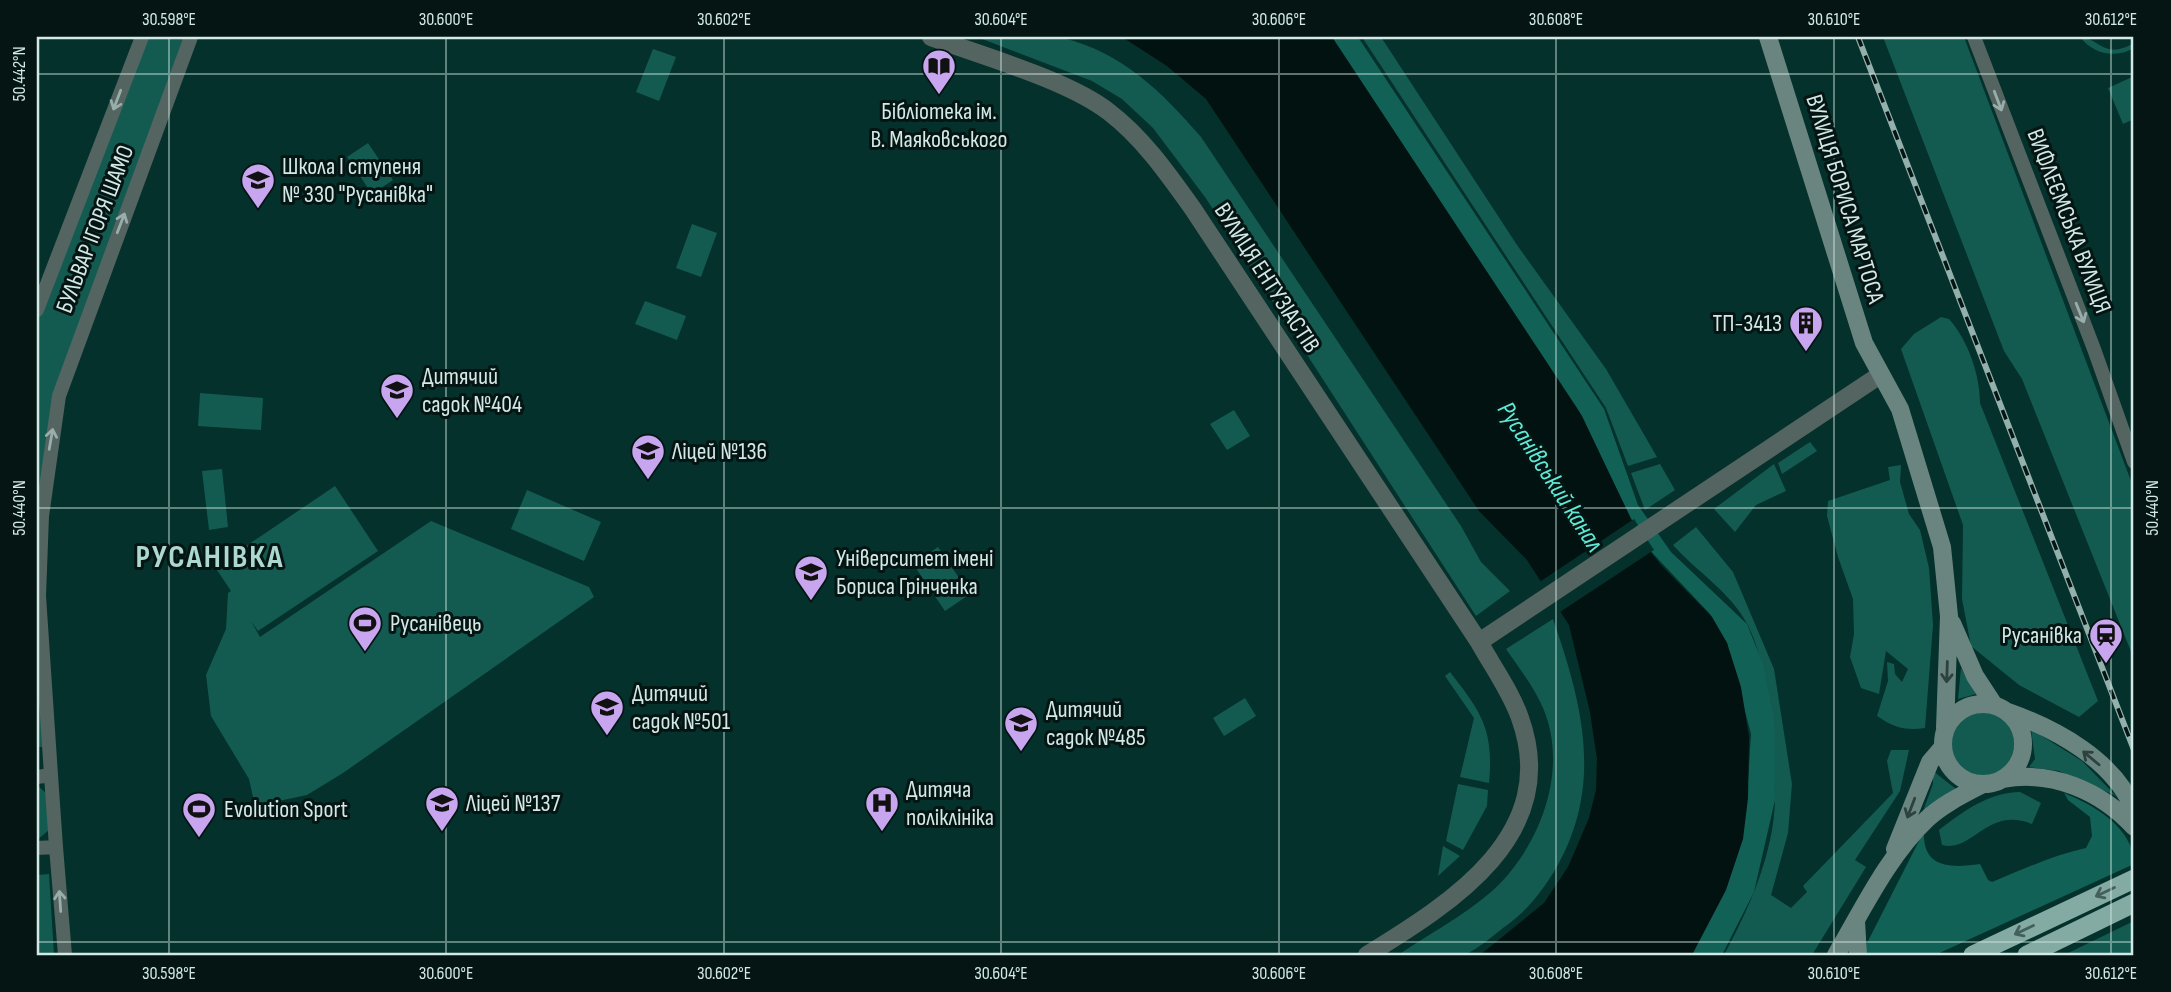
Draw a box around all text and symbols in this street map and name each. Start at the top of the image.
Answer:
text: 30.598°E [142,9,196,30]
text: 30.600°E [419,9,473,30]
text: 30.602°E [697,9,751,30]
text: 30.604°E [974,9,1028,30]
text: 30.606°E [1252,9,1306,30]
text: 30.608°E [1529,9,1583,30]
text: 30.610°E [1808,9,1861,30]
text: 30.612°E [2085,9,2137,30]
text: 50.442°N [9,46,30,102]
library icon: Бібліотека ім. В. Маяковського [920,47,958,96]
one-way arrow [110,89,123,111]
one-way arrow [1993,89,2005,111]
street label: ВУЛИЦЯ БОРИСА МАРТОСА [1799,91,1891,308]
place label: Бібліотека ім. В. Маяковського [870,97,1008,154]
street label: ВИФЛЕЄМСЬКА ВУЛИЦЯ [2020,125,2118,317]
street label: БУЛЬВАР ІГОРЯ ШАМО [50,141,140,317]
place label: Школа І ступеня № 330 "Русанівка" [282,152,433,209]
school or university icon: Школа І ступеня № 330 "Русанівка" [239,161,277,210]
street label: ВУЛИЦЯ ЕНТУЗІАСТІВ [1208,198,1326,358]
one-way arrow [116,212,129,234]
one-way arrow [2074,301,2087,323]
building icon: ТП-3413 [1787,304,1825,353]
place label: ТП-3413 [1713,309,1782,338]
place label: Дитячий садок №404 [422,362,522,419]
school or university icon: Дитячий садок №404 [378,371,416,420]
water label: Русанівський канал [1490,396,1610,558]
one-way arrow [45,428,58,451]
school or university icon: Ліцей №136 [629,432,667,481]
place label: Ліцей №136 [671,437,767,466]
text: 50.440°N [9,480,30,536]
text: 50.440°N [2142,480,2163,536]
district label: РУСАНІВКА [136,538,284,577]
place label: Університет імені Бориса Грінченка [836,544,993,601]
school or university icon: Університет імені Бориса Грінченка [792,553,830,602]
sports icon: Русанівець [346,604,384,653]
place label: Русанівець [390,609,482,638]
station icon: Русанівка [2087,616,2125,665]
place label: Русанівка [2002,621,2082,650]
one-way arrow [1940,660,1954,683]
place label: Дитячий садок №501 [632,679,731,736]
school or university icon: Дитячий садок №501 [588,688,626,737]
place label: Дитячий садок №485 [1046,695,1146,752]
school or university icon: Дитячий садок №485 [1002,704,1040,753]
one-way arrow [2083,751,2101,766]
place label: Дитяча поліклініка [906,775,994,832]
school or university icon: Ліцей №137 [423,784,461,833]
hospital icon: Дитяча поліклініка [863,784,901,833]
place label: Ліцей №137 [465,789,561,818]
sports icon: Evolution Sport [180,790,218,839]
place label: Evolution Sport [224,795,348,824]
one-way arrow [1904,797,1916,818]
one-way arrow [2095,886,2116,899]
one-way arrow [54,890,67,913]
one-way arrow [2014,924,2035,938]
text: 30.598°E [142,963,196,984]
text: 30.600°E [419,963,473,984]
text: 30.602°E [697,963,751,984]
text: 30.604°E [974,963,1028,984]
text: 30.606°E [1252,963,1306,984]
text: 30.608°E [1529,963,1583,984]
text: 30.610°E [1808,963,1861,984]
text: 30.612°E [2085,963,2137,984]

